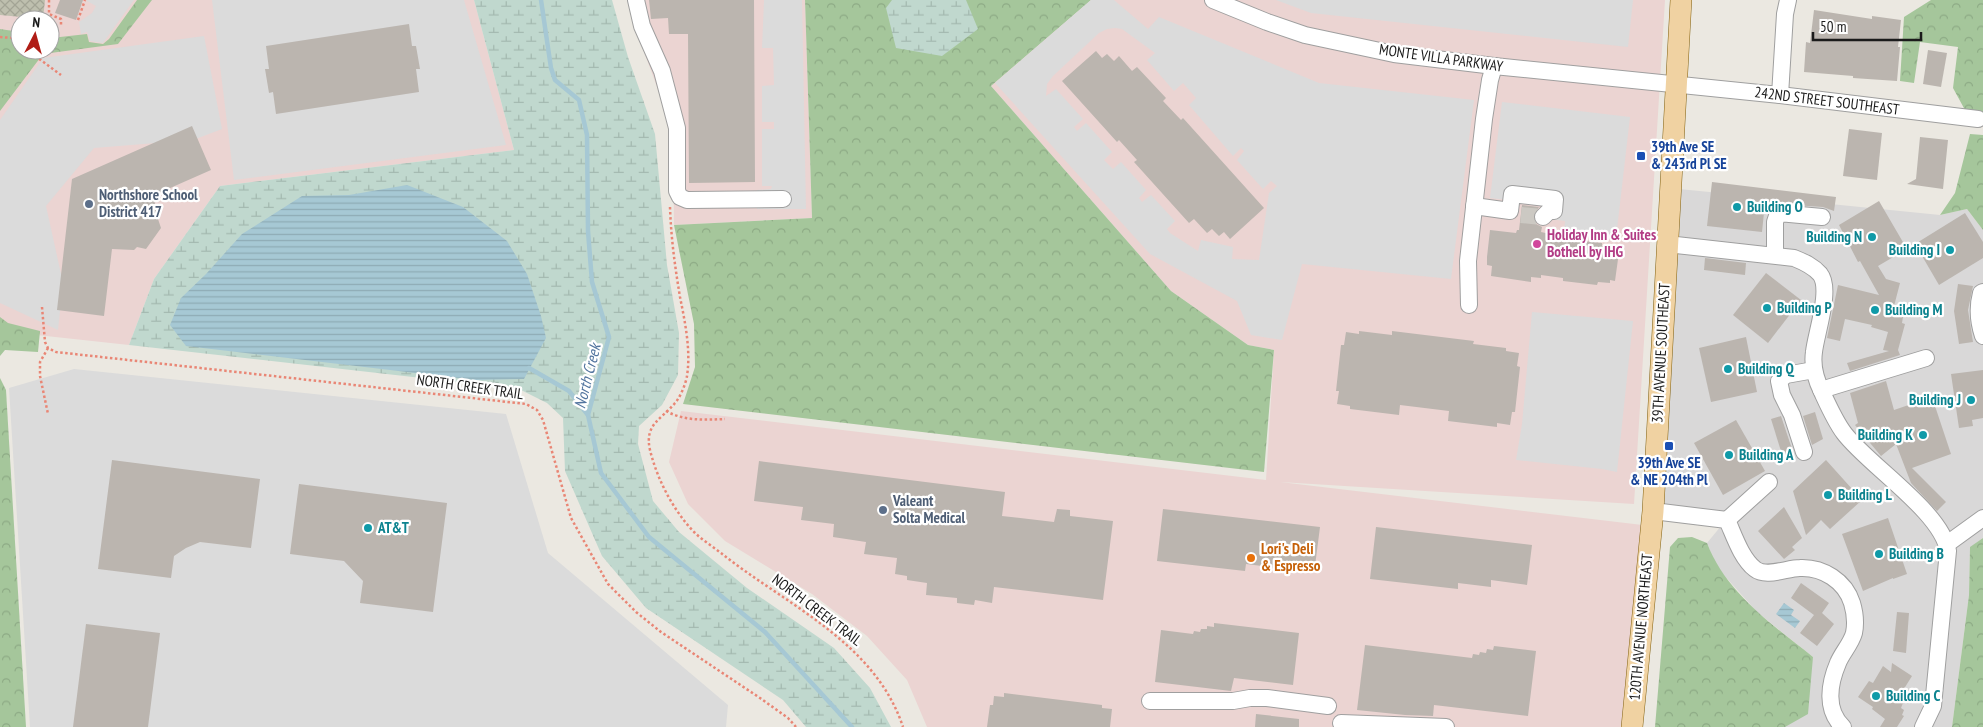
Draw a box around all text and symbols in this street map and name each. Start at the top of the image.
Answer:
north arrow [10,10,60,60]
scale bar [1813,10,1920,42]
text: N [32,13,41,31]
text: 50 m [1820,17,1846,36]
street label: MONTE VILLA PARKWAY [1378,39,1504,76]
street label: 242ND STREET SOUTHEAST [1754,82,1901,119]
place label: 39th Ave SE & 243rd Pl SE [1651,137,1727,173]
marker: 39th Ave SE & 243rd Pl SE [1635,150,1647,162]
place label: Northshore School District 417 [99,185,198,221]
place label: Building O [1747,197,1803,216]
marker: Northshore School District 417 [83,198,95,210]
marker: Building O [1731,201,1743,213]
place label: Holiday Inn & Suites Bothell by IHG [1547,225,1656,261]
place label: Building N [1806,227,1862,246]
marker: Building N [1866,231,1878,243]
marker: Holiday Inn & Suites Bothell by IHG [1531,238,1543,250]
place label: Building I [1889,240,1940,259]
marker: Building I [1944,244,1956,256]
street label: 39TH AVENUE SOUTHEAST [1647,282,1674,424]
place label: Building P [1777,298,1832,317]
place label: Building M [1885,300,1943,319]
marker: Building P [1761,302,1773,314]
marker: Building M [1869,304,1881,316]
water label: North Creek [569,340,605,410]
place label: Building Q [1738,359,1794,378]
marker: Building Q [1722,363,1734,375]
street label: NORTH CREEK TRAIL [415,370,526,404]
place label: Building J [1909,390,1961,409]
marker: Building J [1965,394,1977,406]
place label: Building K [1858,425,1913,444]
marker: Building K [1917,429,1929,441]
marker: 39th Ave SE & NE 204th Pl [1663,440,1675,452]
place label: Building A [1739,445,1794,464]
marker: Building A [1723,449,1735,461]
place label: 39th Ave SE & NE 204th Pl [1630,453,1708,489]
place label: Building L [1838,485,1893,504]
marker: Building L [1822,489,1834,501]
place label: Valeant Solta Medical [892,491,965,527]
marker: Valeant Solta Medical [877,504,889,516]
place label: AT&T [377,518,409,537]
marker: AT&T [362,522,374,534]
place label: Lori's Deli & Espresso [1261,539,1321,575]
place label: Building B [1889,544,1944,563]
marker: Building B [1873,548,1885,560]
marker: Lori's Deli & Espresso [1245,552,1257,564]
street label: 120TH AVENUE NORTHEAST [1625,552,1656,701]
street label: NORTH CREEK TRAIL [769,570,867,650]
place label: Building C [1886,686,1940,705]
marker: Building C [1870,690,1882,702]

